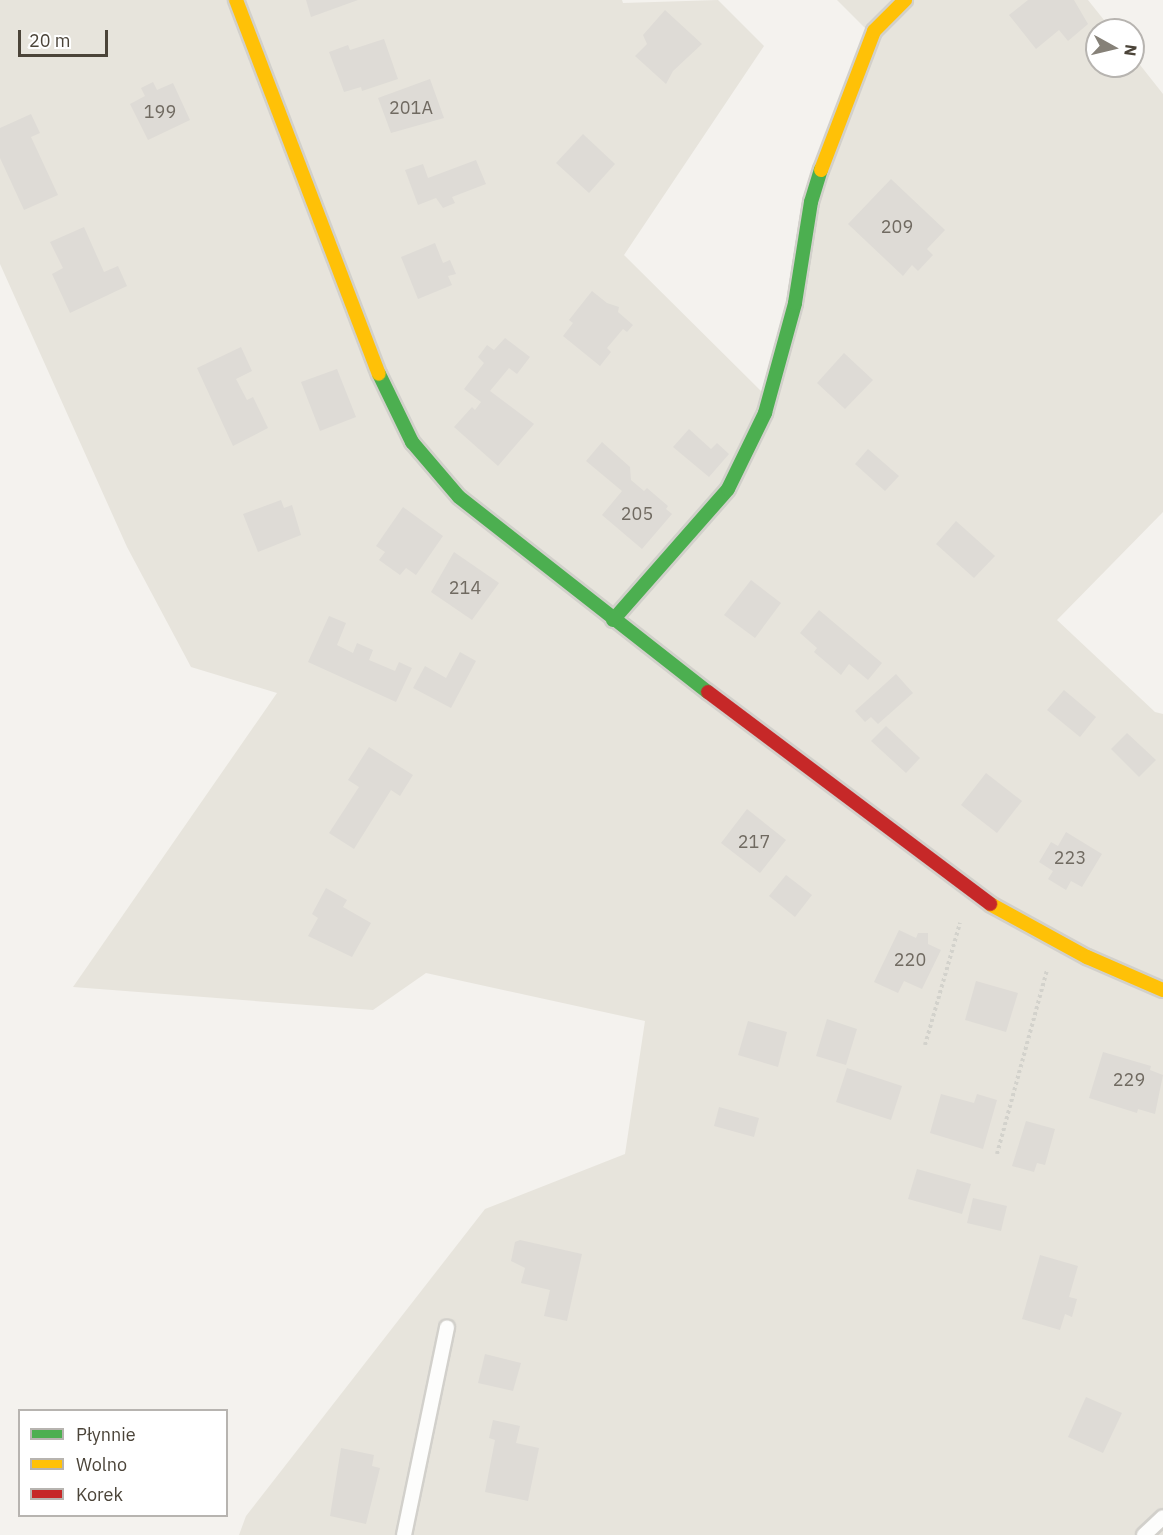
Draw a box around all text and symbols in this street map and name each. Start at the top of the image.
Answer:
scale bar [21,18,111,56]
north arrow [1085,18,1145,78]
text: 20 m [29,29,71,52]
text: N [1120,43,1142,57]
house number: 201A [389,97,433,119]
house number: 199 [144,101,176,123]
house number: 209 [881,216,913,238]
house number: 205 [621,503,653,525]
house number: 214 [449,577,481,599]
house number: 217 [738,831,770,853]
house number: 223 [1054,847,1086,869]
house number: 220 [894,949,926,971]
house number: 229 [1113,1069,1145,1091]
legend [18,1409,228,1517]
text: Płynnie [76,1423,136,1446]
text: Wolno [76,1453,127,1476]
text: Korek [76,1483,123,1506]

